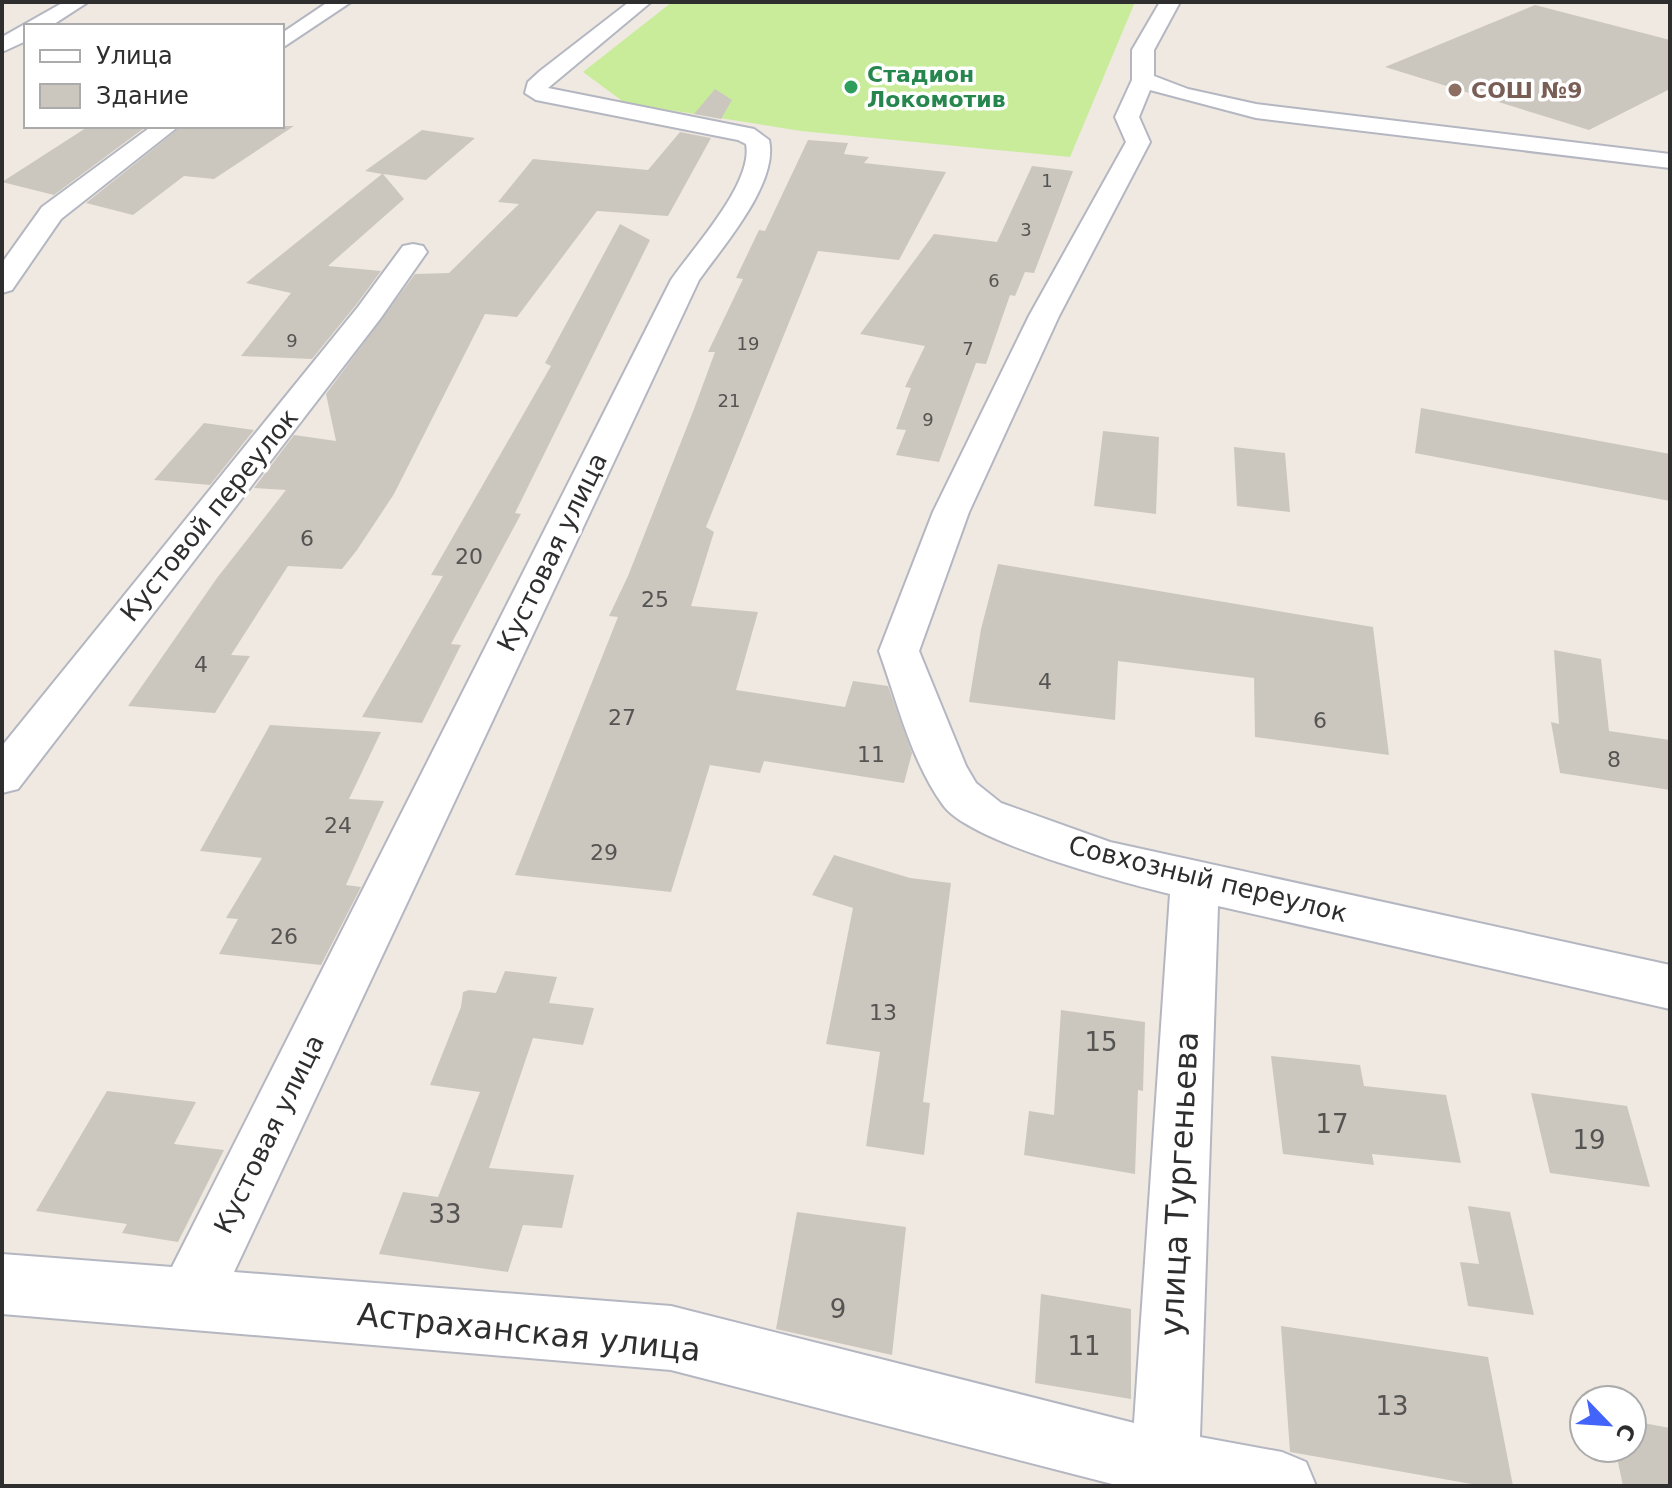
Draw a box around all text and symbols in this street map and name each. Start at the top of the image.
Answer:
legend [24,24,284,128]
text: Улица [96,42,173,70]
place label: Стадион Локомотив [867,62,1006,112]
marker: Стадион Локомотив [842,78,860,96]
place label: СОШ №9 [1471,78,1582,103]
marker: СОШ №9 [1446,81,1464,99]
text: Здание [96,82,189,110]
house number: 1 [1041,170,1053,191]
house number: 3 [1020,219,1032,240]
house number: 6 [988,270,1000,291]
house number: 9 [286,330,298,351]
house number: 19 [737,333,759,354]
house number: 7 [962,338,974,359]
house number: 21 [718,390,740,411]
street label: Кустовой переулок [114,403,304,627]
house number: 9 [922,409,934,430]
street label: Кустовая улица [491,448,613,656]
house number: 6 [300,526,314,551]
house number: 20 [455,544,483,569]
house number: 25 [641,587,669,612]
house number: 4 [194,652,208,677]
house number: 4 [1038,669,1052,694]
house number: 27 [608,705,636,730]
house number: 6 [1313,708,1327,733]
house number: 11 [857,742,885,767]
house number: 8 [1607,747,1621,772]
house number: 24 [324,813,352,838]
street label: Совхозный переулок [1065,830,1351,928]
house number: 29 [590,840,618,865]
house number: 26 [270,924,298,949]
house number: 13 [869,1000,897,1025]
house number: 15 [1084,1027,1118,1057]
street label: Кустовая улица [208,1030,330,1238]
street label: улица Тургеньева [1152,1031,1206,1337]
house number: 17 [1315,1109,1349,1139]
house number: 19 [1572,1125,1606,1155]
house number: 33 [428,1199,462,1229]
house number: 9 [830,1294,846,1324]
street label: Астраханская улица [355,1295,703,1369]
house number: 11 [1067,1331,1101,1361]
north arrow [1568,1384,1648,1464]
house number: 13 [1375,1391,1409,1421]
text: С [1611,1420,1640,1445]

